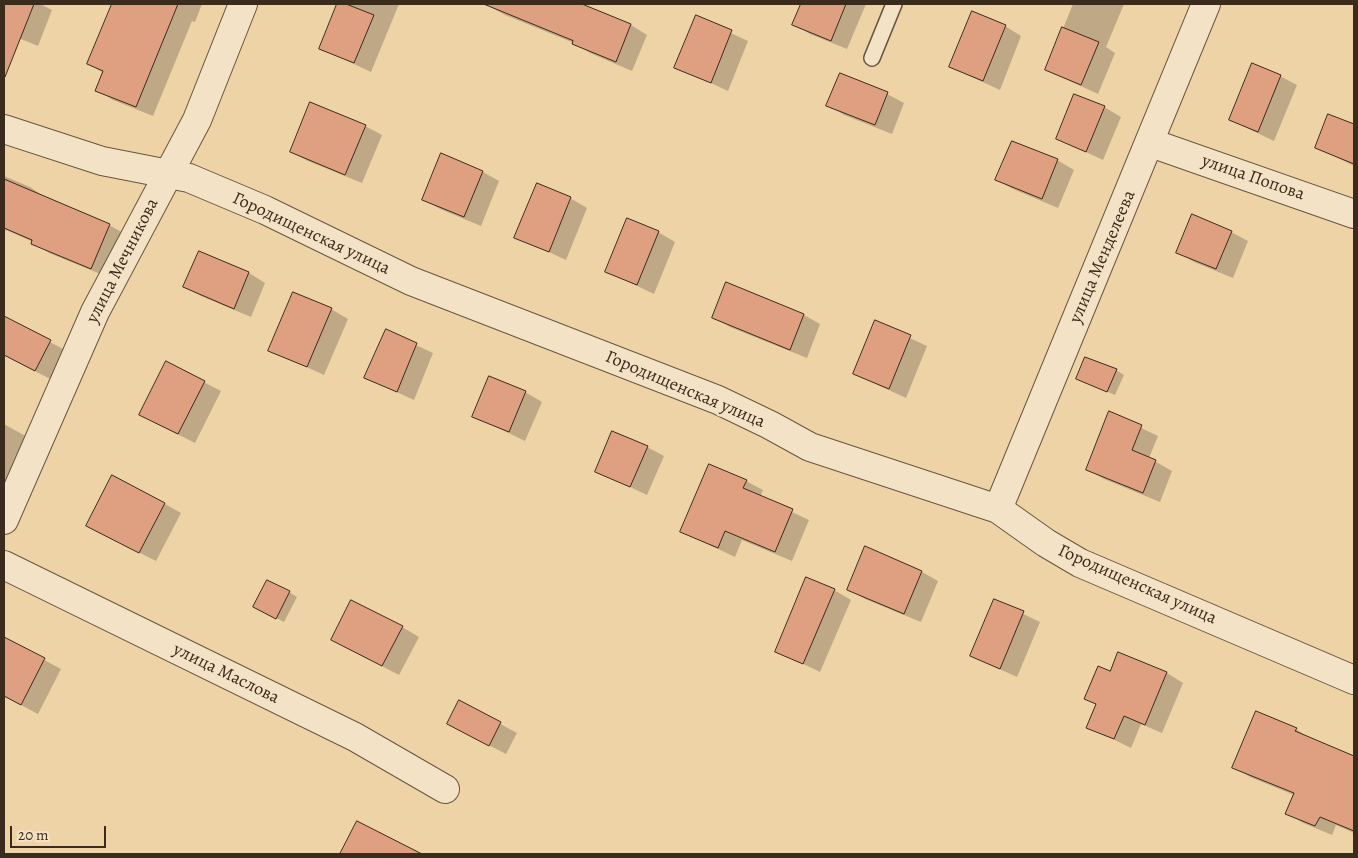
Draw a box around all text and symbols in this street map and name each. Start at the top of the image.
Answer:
street label: улица Попова [1199,150,1307,206]
street label: улица Менделеева [1065,187,1141,327]
street label: Городищенская улица [229,188,393,280]
street label: улица Мечникова [82,195,164,327]
street label: Городищенская улица [602,347,768,433]
street label: Городищенская улица [1054,540,1220,630]
street label: улица Маслова [169,639,283,709]
scale bar [12,816,109,848]
text: 20 m [18,825,49,845]

